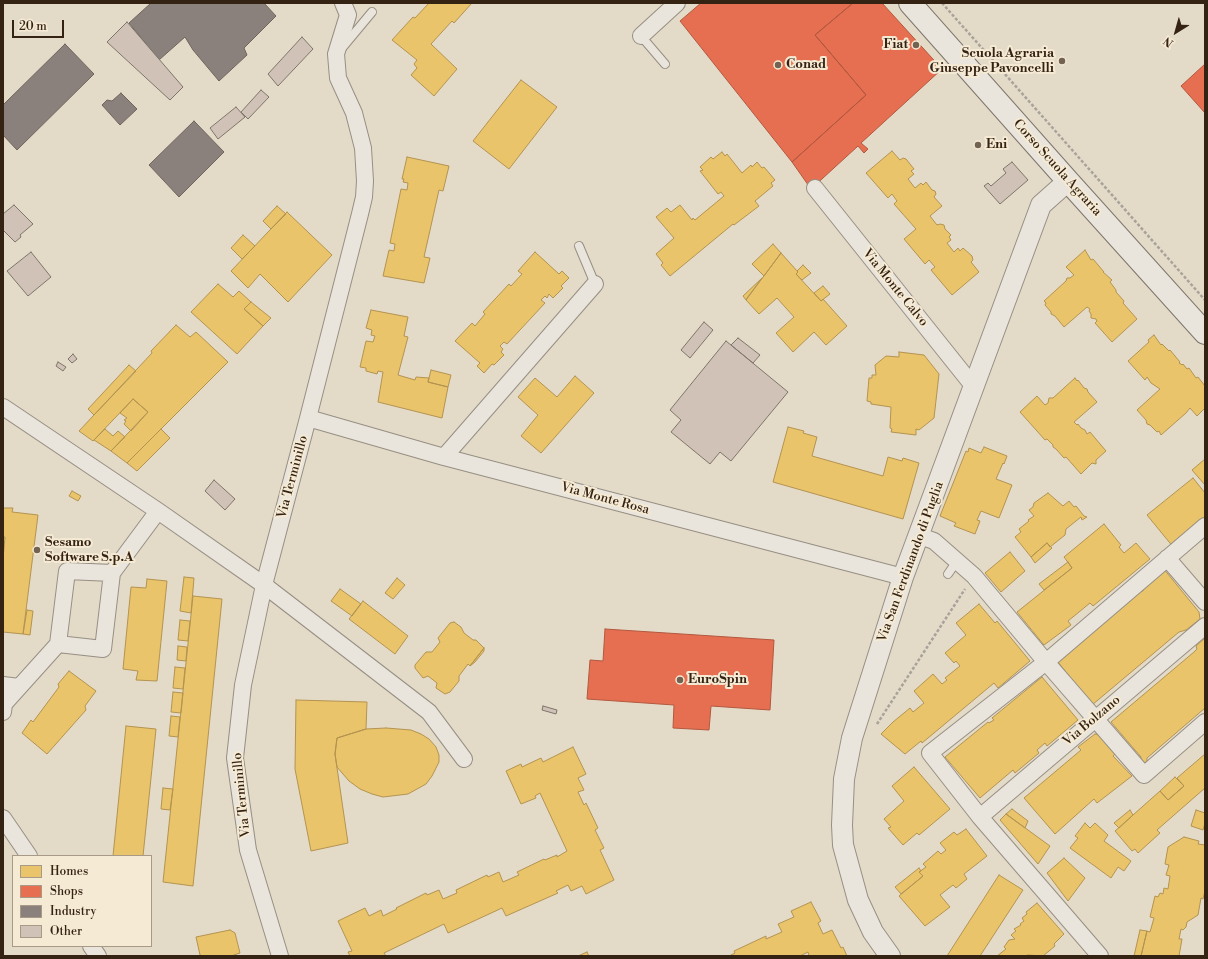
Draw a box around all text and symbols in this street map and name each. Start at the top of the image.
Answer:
scale bar [14,12,66,38]
north arrow [1156,12,1196,52]
text: 20 m [19,19,47,34]
text: N [1161,33,1176,50]
place label: Fiat [883,37,908,53]
marker: Fiat [911,40,921,50]
place label: Scuola Agraria Giuseppe Pavoncelli [930,46,1054,77]
marker: Scuola Agraria Giuseppe Pavoncelli [1057,56,1067,66]
place label: Conad [786,57,826,73]
marker: Conad [773,60,783,70]
street label: Corso Scuola Agraria [1010,116,1104,220]
place label: Eni [986,137,1007,153]
marker: Eni [973,140,983,150]
street label: Via Monte Calvo [859,246,931,330]
street label: Via Terminillo [274,434,312,520]
street label: Via Monte Rosa [559,480,651,518]
street label: Via San Ferdinando di Puglia [875,480,947,644]
place label: Sesamo Software S.p.A [45,535,133,566]
marker: Sesamo Software S.p.A [32,545,42,555]
place label: EuroSpin [688,672,747,688]
marker: EuroSpin [675,675,685,685]
street label: Via Bolzano [1060,692,1124,750]
street label: Via Terminillo [230,752,254,838]
legend [12,855,152,947]
text: Homes [50,864,88,879]
text: Shops [50,884,83,899]
text: Industry [50,904,96,919]
text: Other [50,924,82,939]

